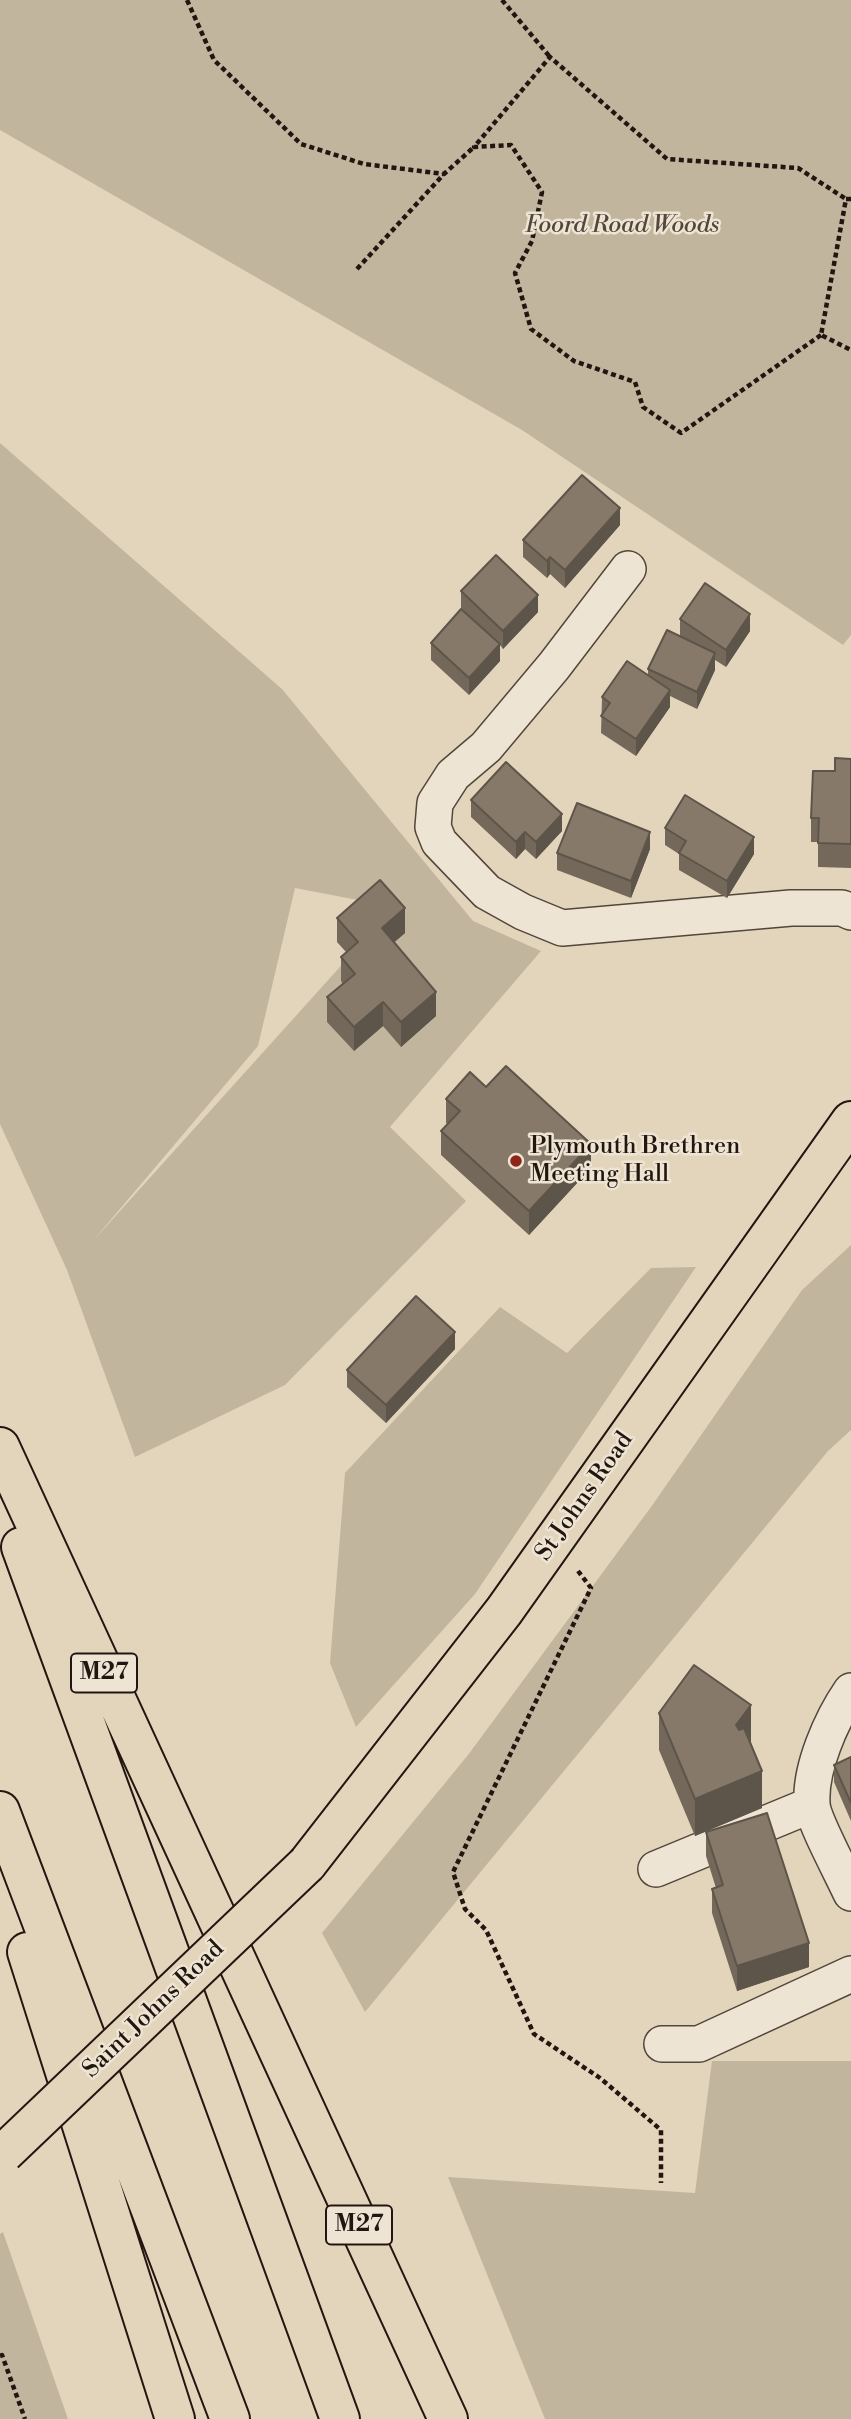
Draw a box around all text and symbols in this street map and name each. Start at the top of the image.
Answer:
park label: Foord Road Woods [525,212,719,240]
place label: Plymouth Brethren Meeting Hall [530,1133,740,1189]
marker: Plymouth Brethren Meeting Hall [508,1153,524,1169]
street label: St Johns Road [530,1427,640,1567]
road number: M27 [71,1654,137,1692]
street label: Saint Johns Road [77,1935,231,2085]
road number: M27 [326,2206,392,2244]

